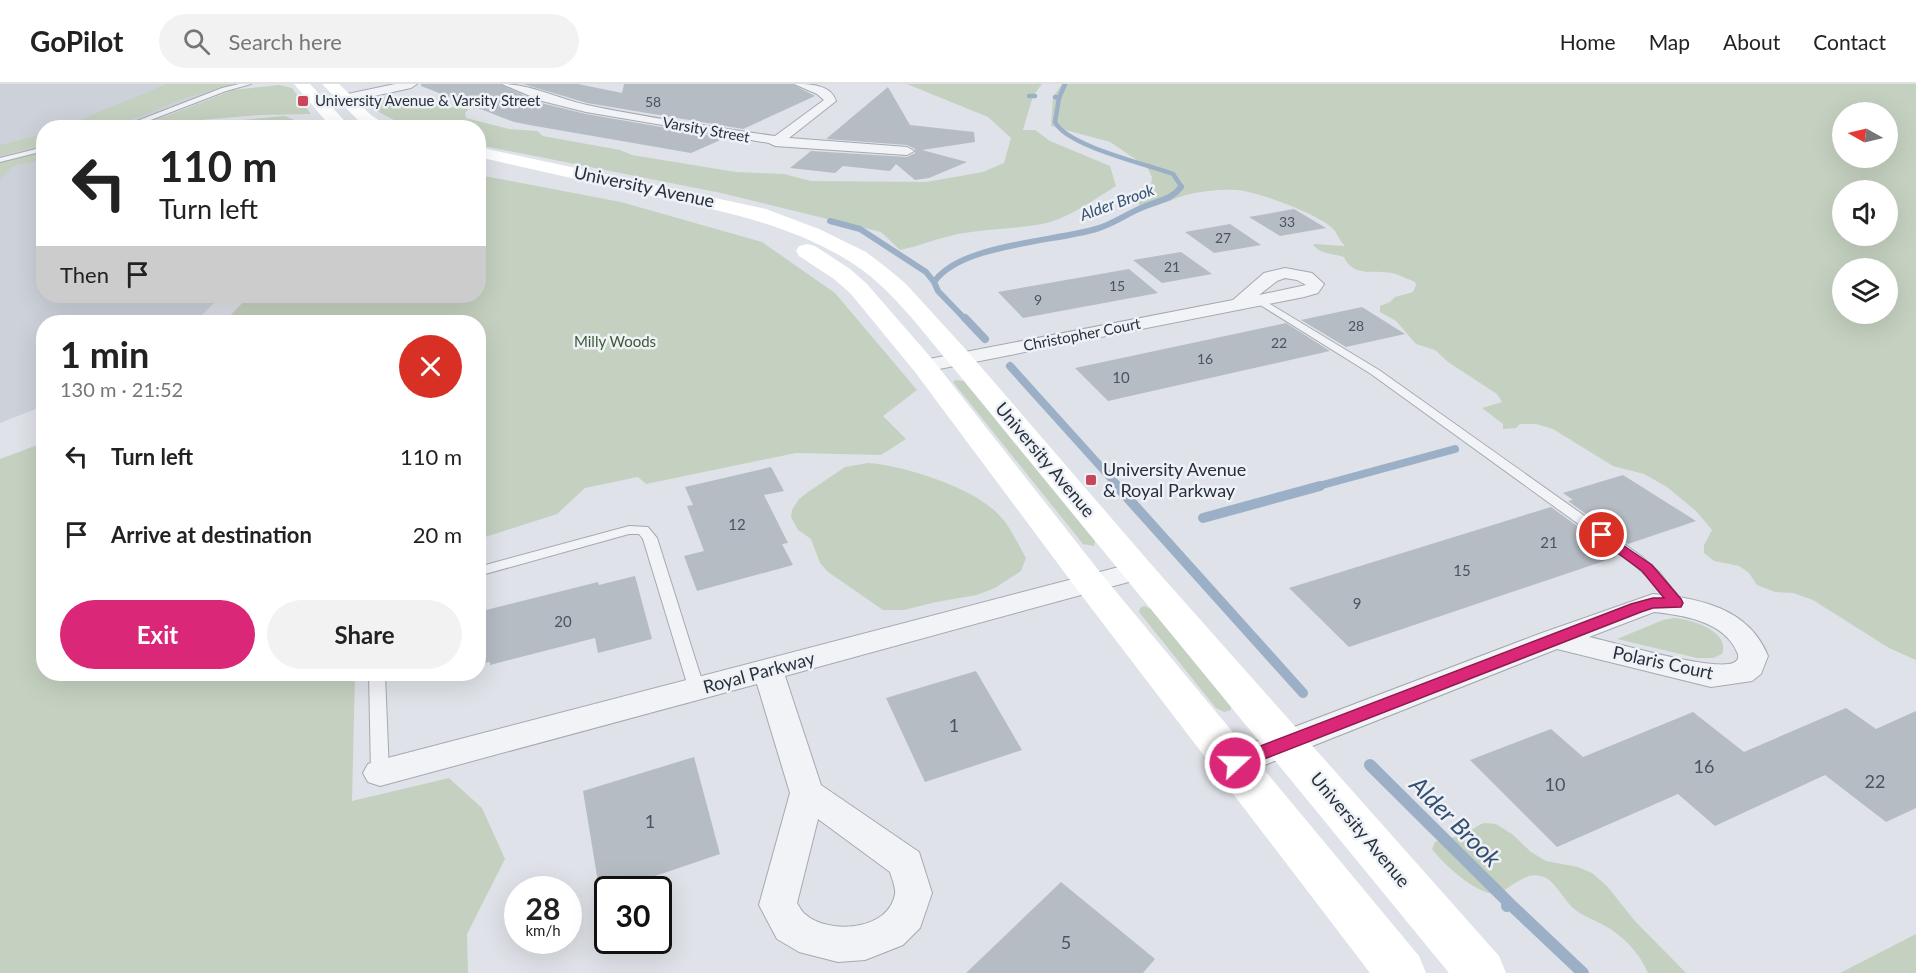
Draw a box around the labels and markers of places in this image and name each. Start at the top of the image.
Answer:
place label: University Avenue & Varsity Street [315,91,541,109]
marker: University Avenue & Varsity Street [296,94,310,108]
place label: University Avenue & Royal Parkway [1103,458,1246,501]
marker: University Avenue & Royal Parkway [1084,473,1098,487]
pin [1576,509,1627,560]

